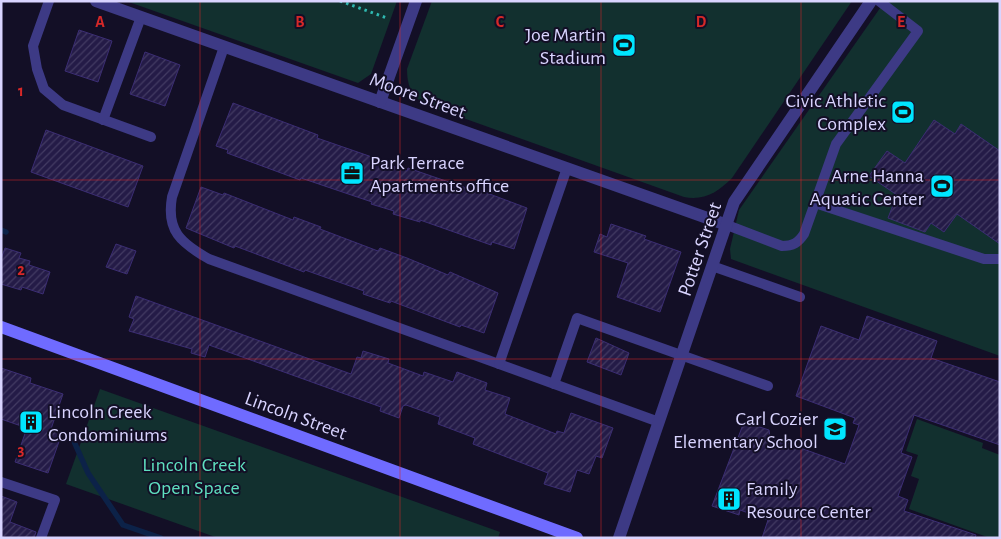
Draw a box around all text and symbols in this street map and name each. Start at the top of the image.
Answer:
text: A [95,14,105,30]
text: B [295,14,305,30]
text: C [496,14,505,30]
text: D [696,14,707,30]
text: E [897,14,905,30]
place label: Joe Martin Stadium [525,25,606,68]
sports icon: Joe Martin Stadium [611,32,637,58]
street label: Moore Street [367,69,469,123]
text: 1 [18,83,24,99]
place label: Civic Athletic Complex [785,91,886,134]
sports icon: Civic Athletic Complex [890,99,916,125]
place label: Park Terrace Apartments office [370,153,509,196]
office icon: Park Terrace Apartments office [339,160,365,186]
place label: Arne Hanna Aquatic Center [810,166,925,209]
sports icon: Arne Hanna Aquatic Center [929,173,955,199]
street label: Potter Street [675,199,726,299]
text: 2 [17,262,25,278]
street label: Lincoln Street [242,388,350,444]
place label: Lincoln Creek Condominiums [48,402,167,445]
building icon: Lincoln Creek Condominiums [18,409,44,435]
place label: Carl Cozier Elementary School [673,409,819,452]
school or university icon: Carl Cozier Elementary School [822,416,848,442]
text: 3 [18,442,25,458]
park label: Lincoln Creek Open Space [142,455,246,498]
place label: Family Resource Center [746,479,871,522]
building icon: Family Resource Center [716,486,742,512]

